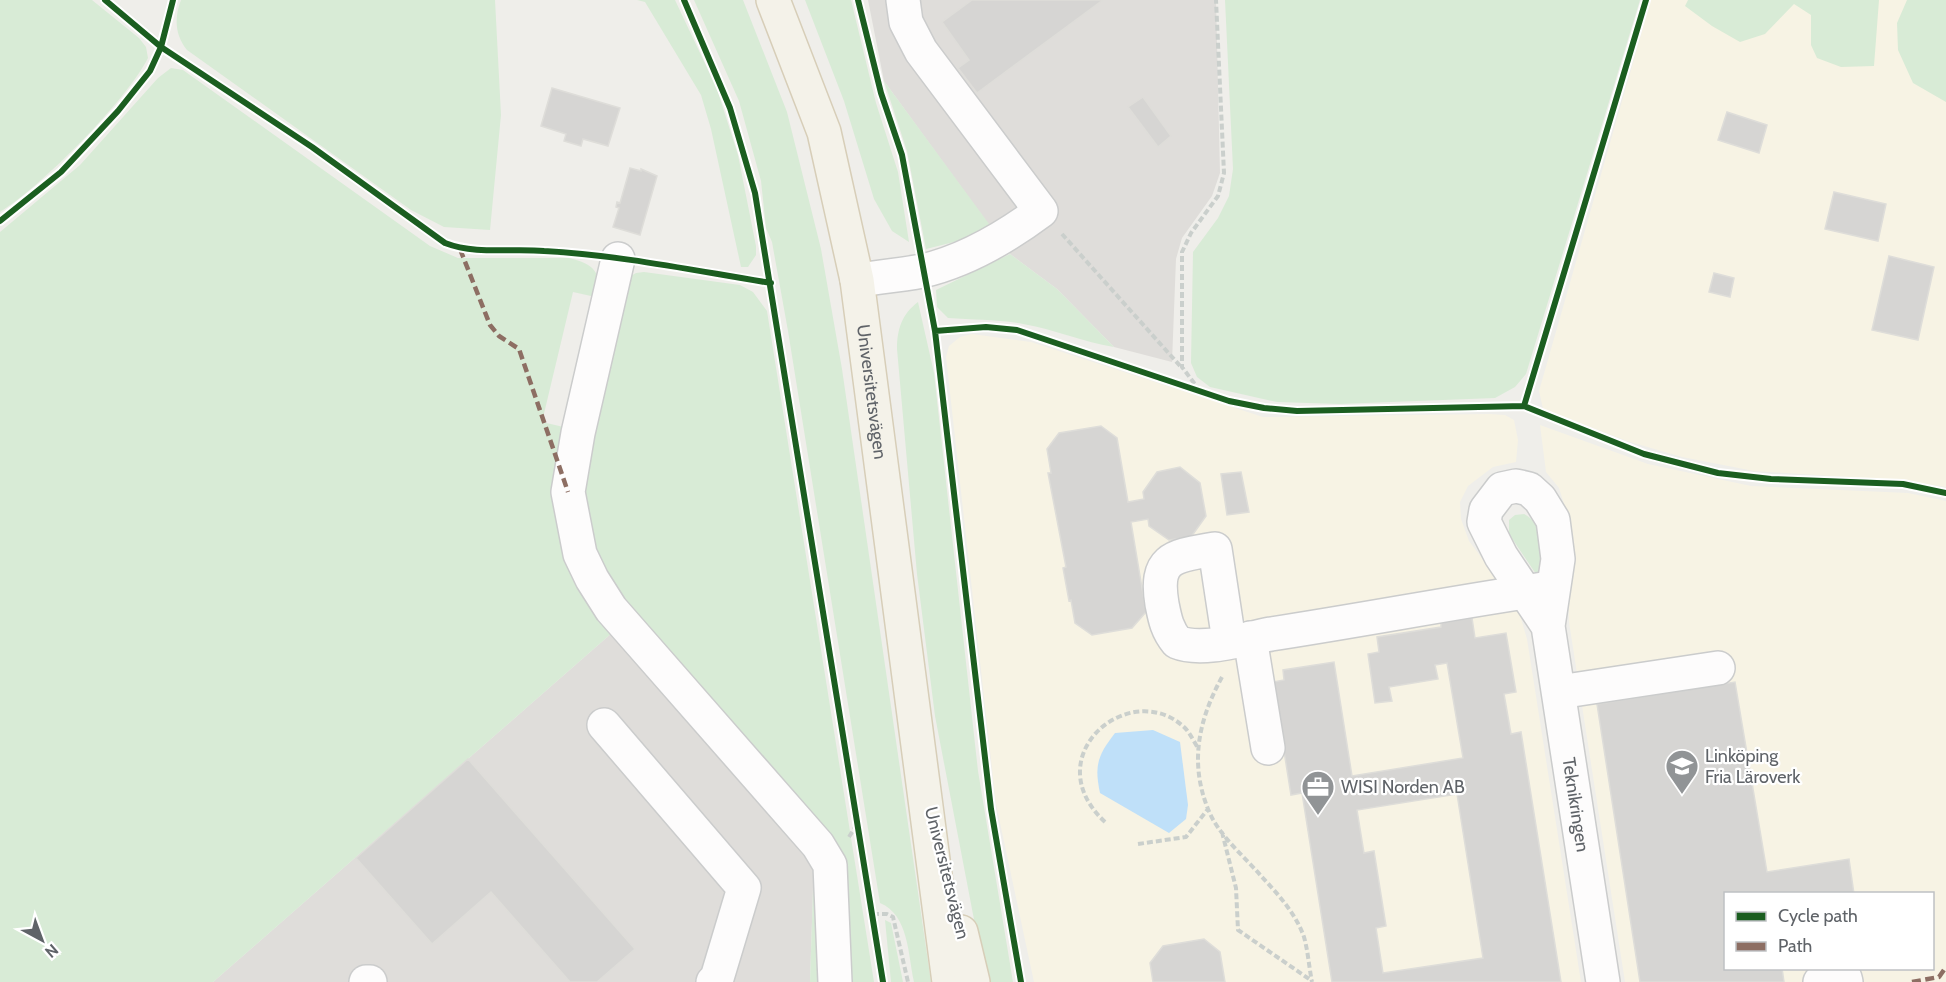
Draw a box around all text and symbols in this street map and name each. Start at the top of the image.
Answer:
street label: Universitetsvägen [852,323,891,461]
place label: Linköping Fria Läroverk [1705,745,1801,788]
school or university icon: Linköping Fria Läroverk [1664,748,1700,795]
street label: Teknikringen [1557,756,1594,853]
office icon: WISI Norden AB [1300,769,1336,816]
place label: WISI Norden AB [1341,776,1465,798]
street label: Universitetsvägen [920,804,974,942]
legend [1724,892,1934,970]
text: Cycle path [1778,905,1858,927]
north arrow [12,910,72,970]
text: Path [1778,935,1812,957]
text: N [41,940,62,962]

